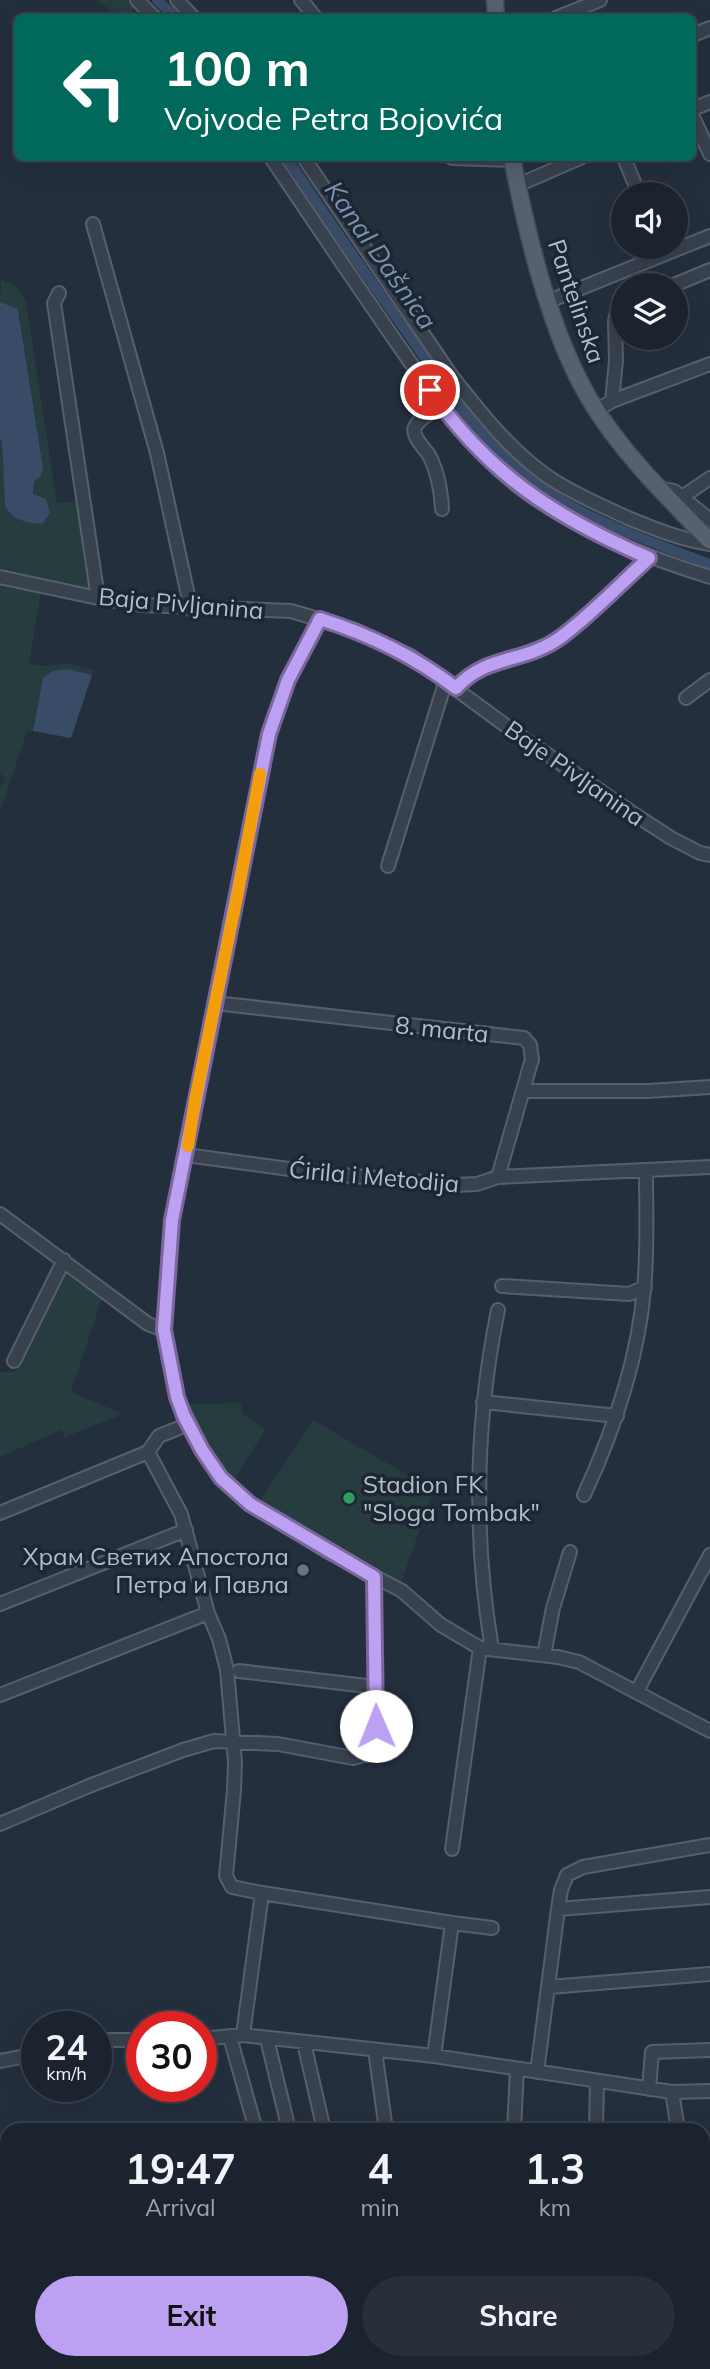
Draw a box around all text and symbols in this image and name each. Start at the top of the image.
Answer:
text: 100 m [164,37,310,98]
icon: left [49,42,140,133]
text: Vojvode Petra Bojovića [164,98,503,138]
water label: Kanal Dašnica [318,174,444,336]
map controls [611,182,688,350]
button: sound [611,182,688,259]
street label: Pantelinska [542,235,612,367]
button: layers [611,273,688,350]
pin [400,360,460,420]
icon: arrive [411,371,449,409]
street label: Baja Pivljanina [97,581,265,625]
street label: Baje Pivljanina [499,714,651,832]
street label: 8. marta [394,1009,490,1049]
street label: Ćirila i Metodija [288,1154,460,1198]
place label: Stadion FK "Sloga Tombak" [363,1469,540,1527]
marker: Stadion FK "Sloga Tombak" [341,1490,357,1506]
place label: Храм Светих Апостола Петра и Павла [23,1541,289,1599]
marker: Храм Светих Апостола Петра и Павла [295,1562,311,1578]
position arrow [339,1689,413,1763]
speed limit sign: 30 [126,2011,217,2102]
text: 24 [45,2025,88,2069]
text: km/h [46,2062,87,2085]
text: 19:47 [125,2142,236,2195]
text: 4 [368,2142,393,2195]
text: 1.3 [524,2142,585,2195]
text: Arrival [145,2193,215,2222]
text: min [361,2193,400,2222]
text: km [539,2193,571,2222]
button: Exit [35,2276,348,2356]
button: Share [362,2276,675,2356]

